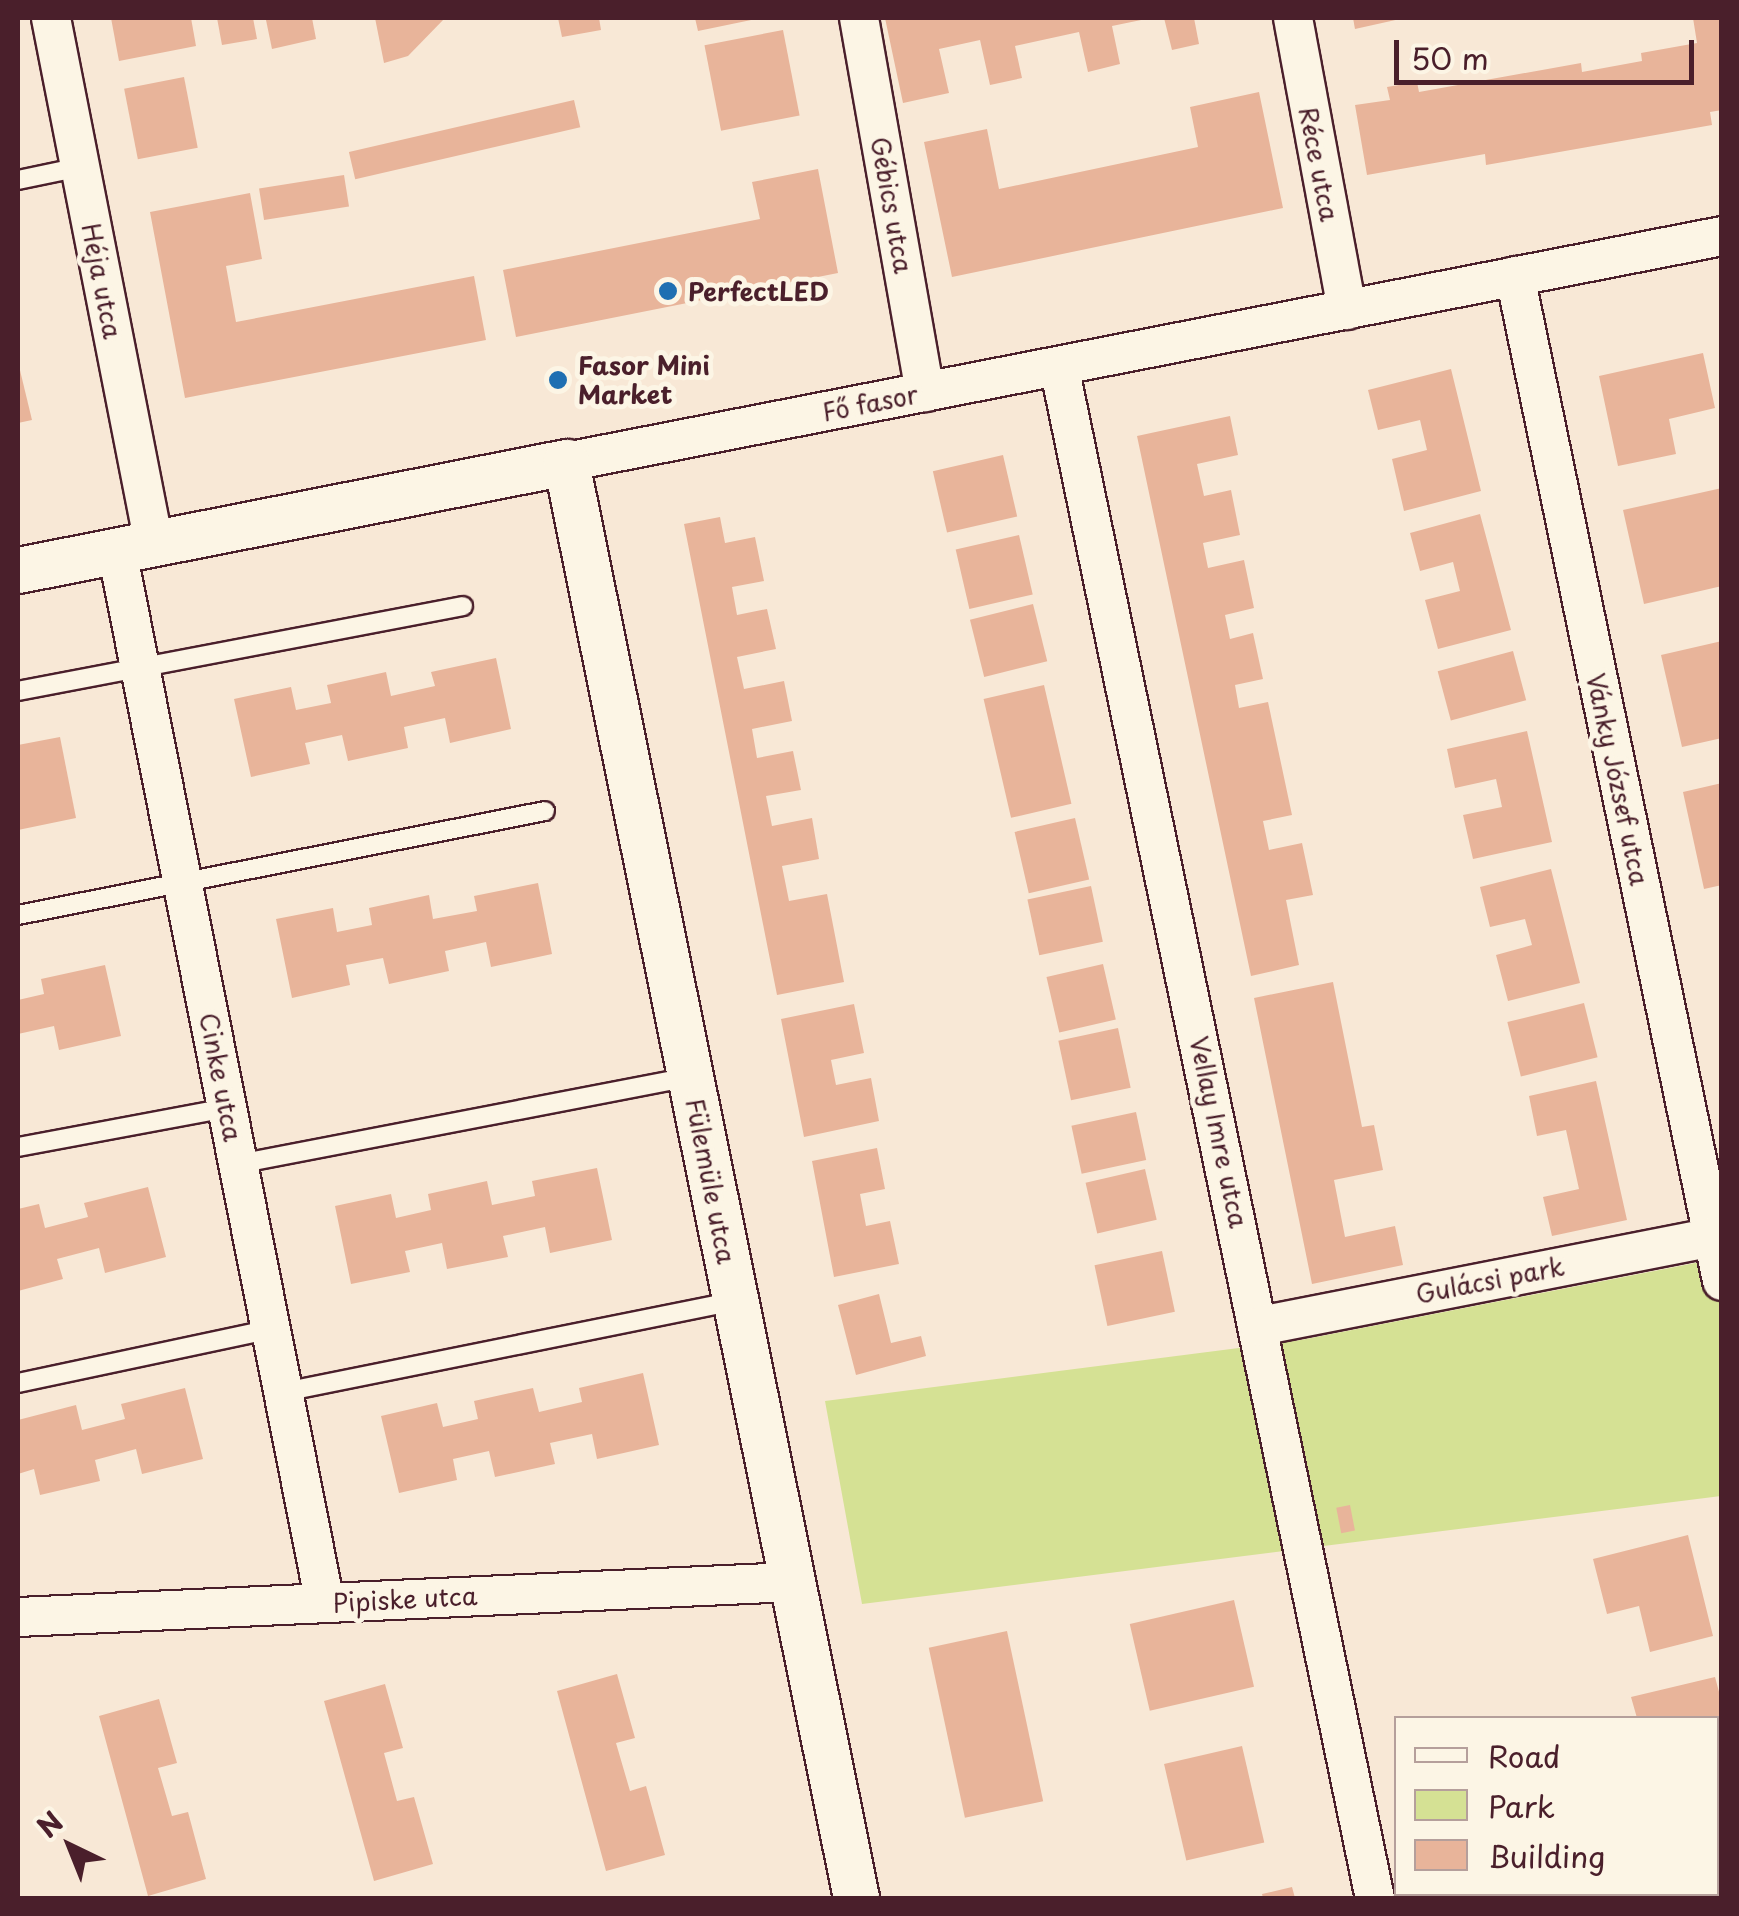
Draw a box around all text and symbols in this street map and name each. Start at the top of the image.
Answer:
scale bar [1399,20,1699,82]
text: 50 m [1411,35,1489,80]
street label: Réce utca [1293,103,1345,225]
street label: Gébics utca [865,134,919,276]
street label: Héja utca [76,221,128,341]
place label: PerfectLED [688,276,829,306]
marker: PerfectLED [657,280,679,302]
place label: Fasor Mini Market [578,351,709,410]
marker: Fasor Mini Market [547,369,569,391]
street label: Fő fasor [820,379,920,427]
street label: Vánky József utca [1581,669,1655,889]
street label: Cinke utca [194,1010,248,1144]
street label: Vellay Imre utca [1184,1033,1254,1231]
street label: Fülemüle utca [680,1096,742,1266]
street label: Gulácsi park [1412,1251,1568,1309]
street label: Pipiske utca [332,1580,478,1618]
legend [1394,1716,1719,1896]
text: Road [1488,1733,1561,1778]
text: Park [1488,1783,1555,1828]
north arrow [20,1796,120,1896]
text: N [26,1800,72,1847]
text: Building [1488,1833,1605,1878]

